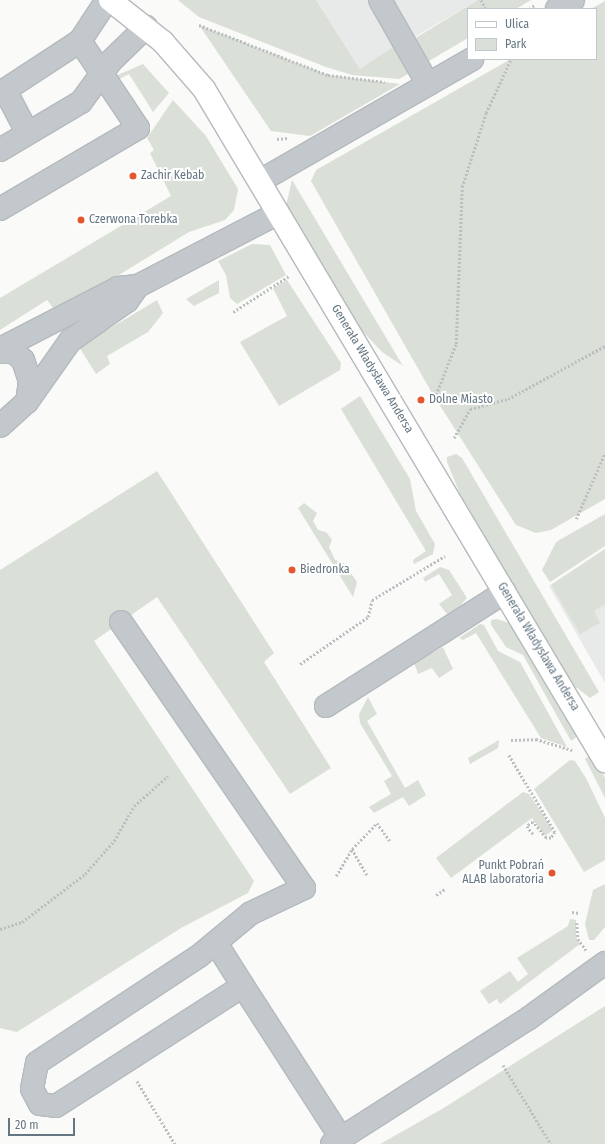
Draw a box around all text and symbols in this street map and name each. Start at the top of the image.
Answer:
legend [467,8,597,60]
text: Ulica [505,17,529,31]
text: Park [505,37,526,51]
place label: Zachir Kebab [141,169,205,183]
marker: Zachir Kebab [128,171,138,181]
place label: Czerwona Torebka [89,213,178,227]
marker: Czerwona Torebka [76,215,86,225]
street label: Generała Władysława Andersa [328,302,416,436]
place label: Dolne Miasto [429,393,493,407]
marker: Dolne Miasto [416,395,426,405]
place label: Biedronka [300,563,350,577]
marker: Biedronka [287,565,297,575]
street label: Generała Władysława Andersa [494,580,582,714]
place label: Punkt Pobrań ALAB laboratoria [462,859,544,887]
marker: Punkt Pobrań ALAB laboratoria [547,868,557,878]
scale bar [10,1110,77,1136]
text: 20 m [15,1118,39,1132]

